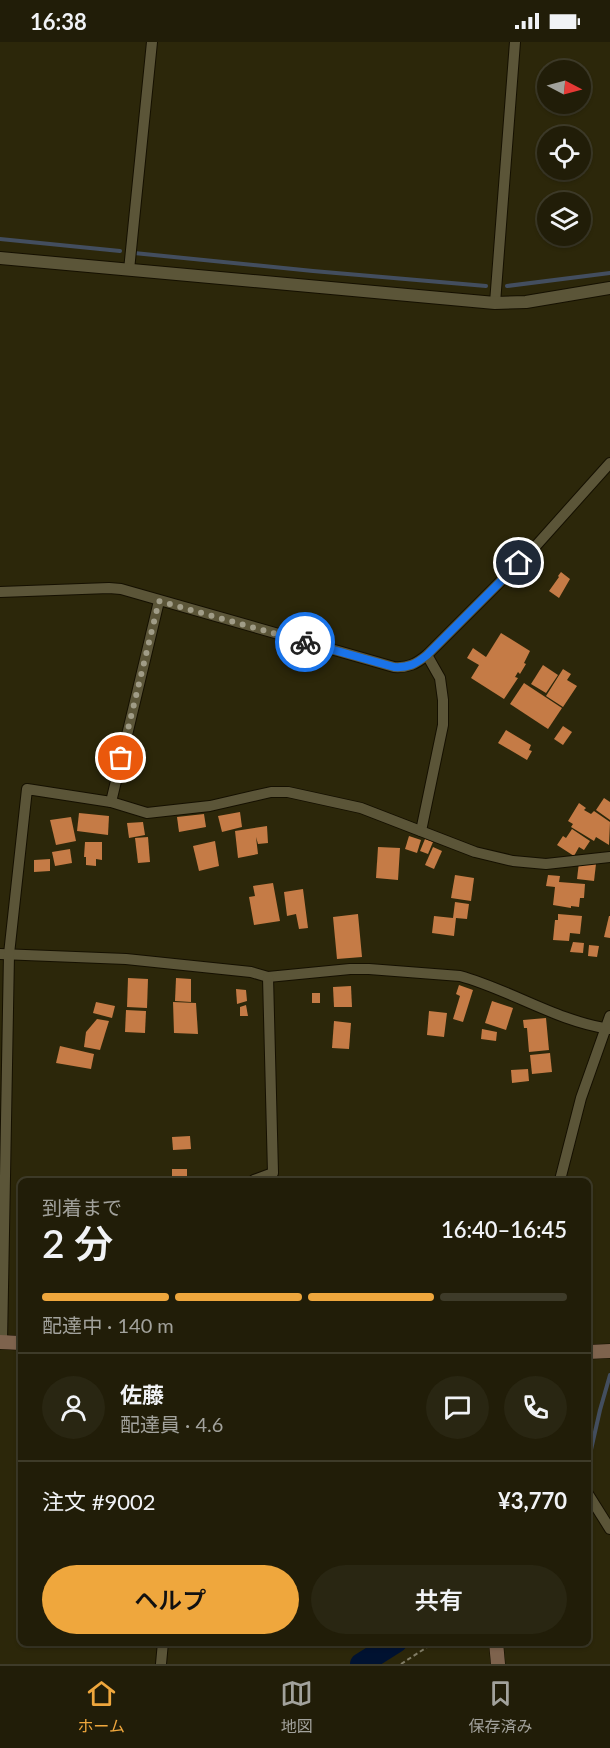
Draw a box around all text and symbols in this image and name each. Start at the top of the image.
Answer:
text: 16:38 [30,8,87,35]
north arrow [537,60,591,114]
map controls [537,60,591,246]
button: locate [537,126,591,180]
button: layers [537,192,591,246]
pin [493,537,544,588]
icon: home [502,546,535,579]
courier [275,612,335,672]
icon: bike [289,626,322,659]
pin [95,732,146,783]
icon: bag [104,741,137,774]
text: 到着まで [42,1195,122,1219]
text: 16:40–16:45 [441,1216,567,1243]
text: 2 分 [42,1220,113,1266]
text: 配達中 · 140 m [42,1313,174,1337]
button: person [42,1376,105,1439]
button: chat [426,1376,489,1439]
button: phone [504,1376,567,1439]
text: 佐藤 [120,1381,164,1408]
text: 配達員 · 4.6 [120,1412,223,1436]
text: ¥3,770 [498,1487,567,1514]
text: 注文 #9002 [42,1488,155,1515]
button: ヘルプ [42,1565,299,1634]
button: 共有 [311,1565,567,1634]
tab: ホーム [78,1677,125,1737]
tab: 地図 [280,1677,313,1737]
tab: 保存済み [468,1677,532,1737]

